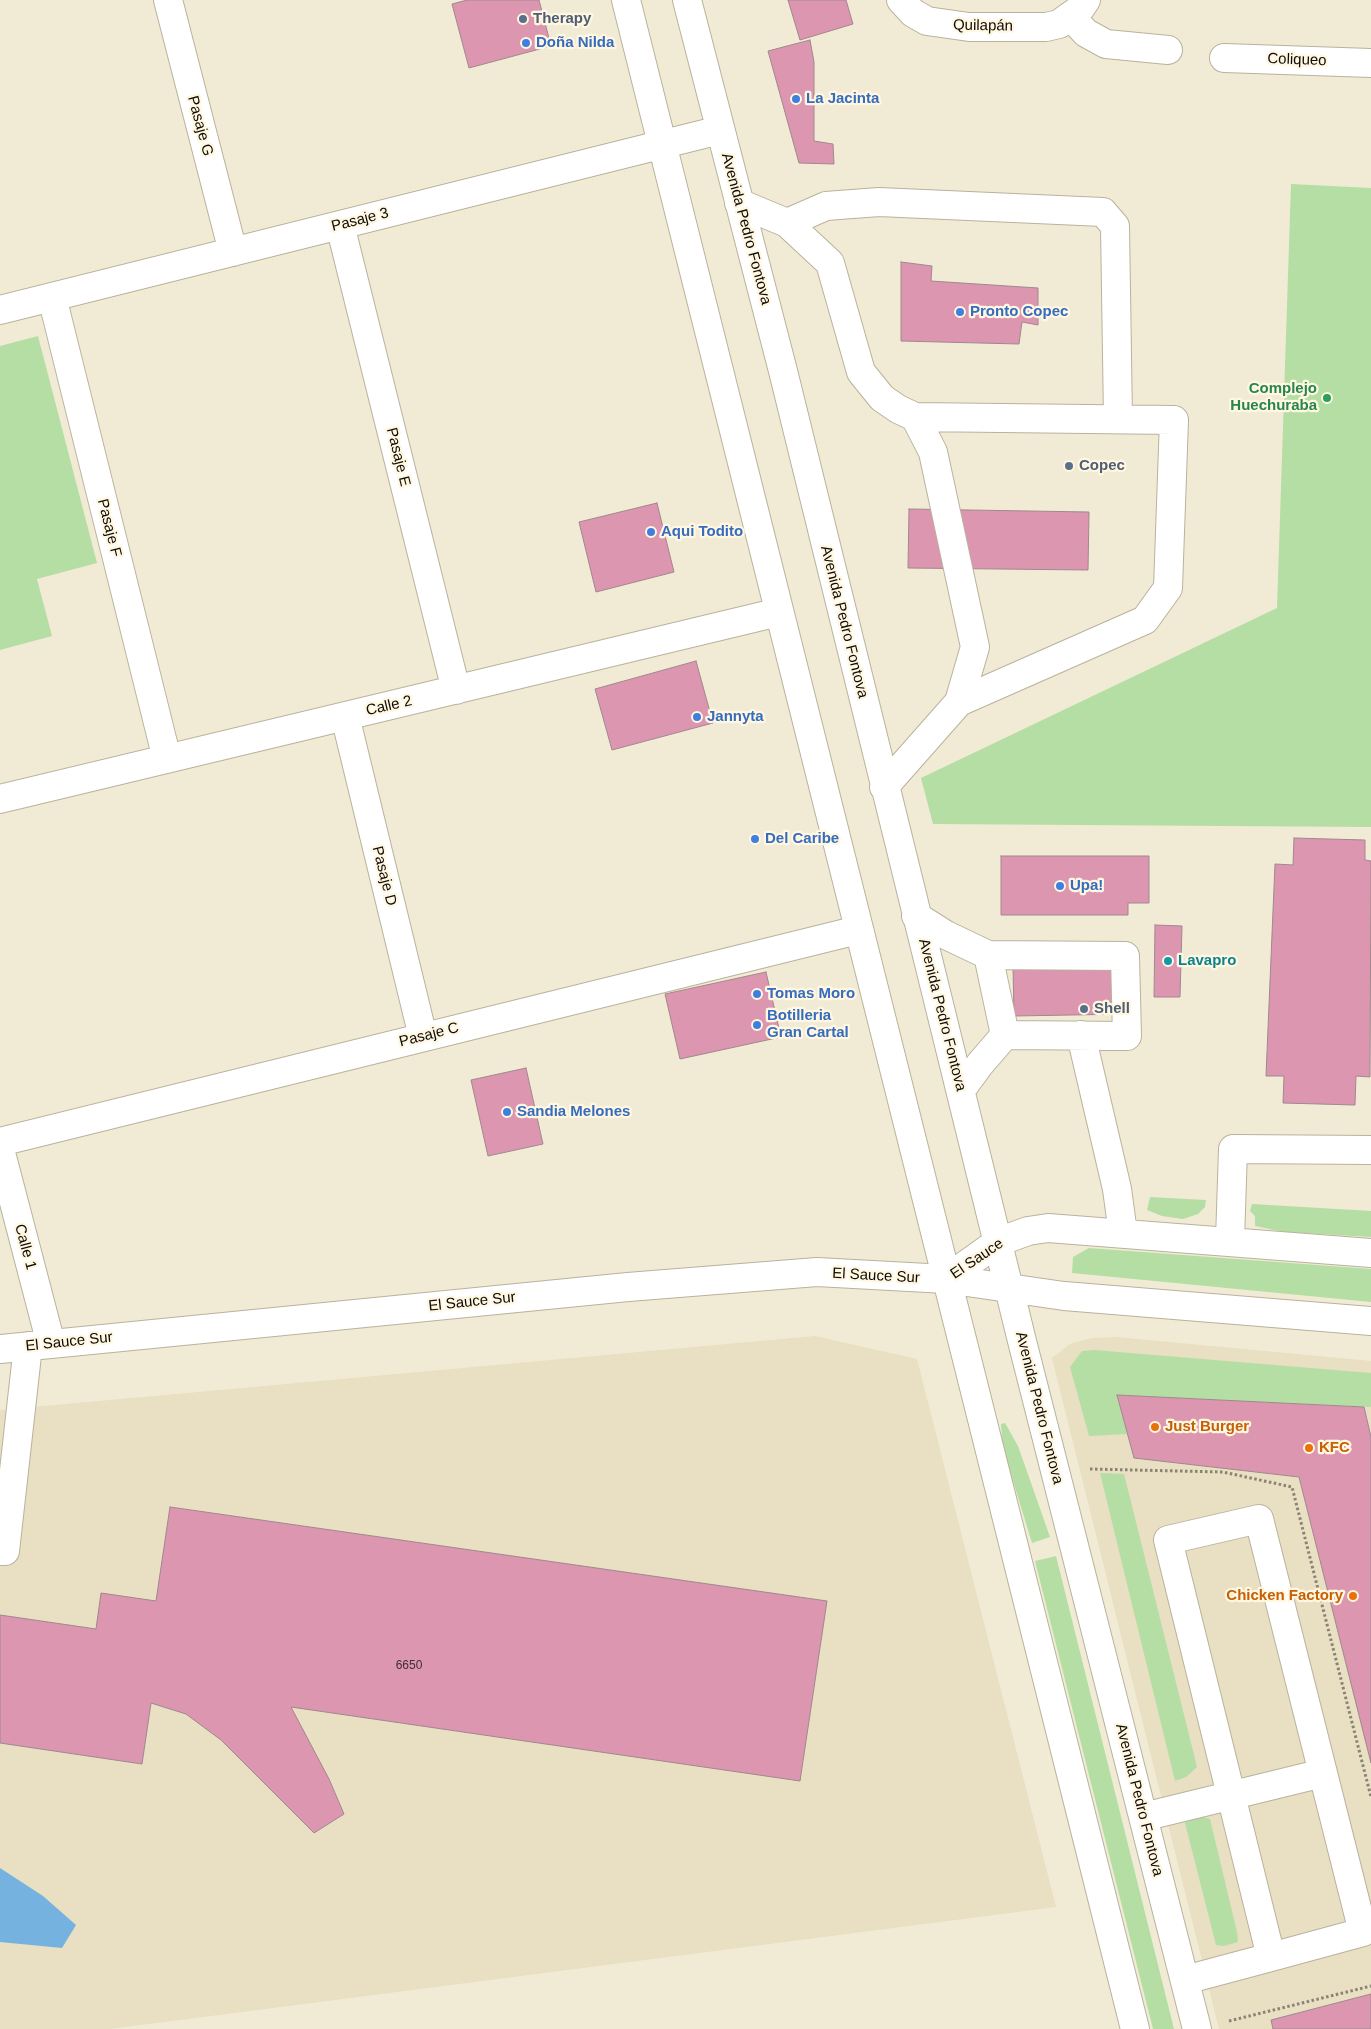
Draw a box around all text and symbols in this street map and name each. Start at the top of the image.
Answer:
place label: Therapy [533,10,591,28]
marker: Therapy [517,13,529,25]
street label: Quilapán [953,16,1013,36]
place label: Doña Nilda [536,34,614,52]
marker: Doña Nilda [520,37,532,49]
street label: Coliqueo [1267,50,1327,70]
place label: La Jacinta [806,90,879,108]
marker: La Jacinta [790,93,802,105]
street label: Pasaje G [183,94,217,158]
street label: Avenida Pedro Fontova [717,151,775,307]
street label: Pasaje 3 [330,204,390,236]
place label: Pronto Copec [970,303,1068,321]
marker: Pronto Copec [954,306,966,318]
place label: Complejo Huechuraba [1230,380,1317,415]
marker: Complejo Huechuraba [1321,392,1333,404]
street label: Pasaje E [382,426,414,488]
place label: Copec [1079,457,1125,475]
marker: Copec [1063,460,1075,472]
street label: Pasaje F [93,497,125,559]
place label: Aqui Todito [661,523,743,541]
marker: Aqui Todito [645,526,657,538]
street label: Avenida Pedro Fontova [816,544,872,700]
street label: Calle 2 [364,692,414,720]
place label: Jannyta [707,708,764,726]
marker: Jannyta [691,711,703,723]
place label: Del Caribe [765,830,839,848]
marker: Del Caribe [749,833,761,845]
street label: Pasaje D [368,844,400,908]
place label: Upa! [1070,877,1103,895]
marker: Upa! [1054,880,1066,892]
street label: Avenida Pedro Fontova [914,937,970,1093]
place label: Lavapro [1178,952,1236,970]
marker: Lavapro [1162,955,1174,967]
place label: Tomas Moro [767,985,855,1003]
marker: Tomas Moro [751,988,763,1000]
place label: Shell [1094,1000,1130,1018]
marker: Shell [1078,1003,1090,1015]
place label: Botilleria Gran Cartal [767,1007,849,1042]
street label: Pasaje C [397,1019,461,1051]
marker: Botilleria Gran Cartal [751,1019,763,1031]
place label: Sandia Melones [517,1103,630,1121]
marker: Sandia Melones [501,1106,513,1118]
street label: Calle 1 [10,1222,40,1272]
street label: El Sauce [947,1235,1007,1283]
street label: El Sauce Sur [832,1265,920,1287]
street label: El Sauce Sur [428,1288,516,1316]
street label: El Sauce Sur [25,1328,113,1356]
street label: Avenida Pedro Fontova [1011,1330,1067,1486]
place label: Just Burger [1165,1418,1249,1436]
marker: Just Burger [1149,1421,1161,1433]
place label: KFC [1319,1439,1350,1457]
marker: KFC [1303,1442,1315,1454]
place label: Chicken Factory [1226,1587,1343,1605]
marker: Chicken Factory [1347,1590,1359,1602]
house number: 6650 [396,1659,422,1673]
street label: Avenida Pedro Fontova [1111,1722,1167,1878]

